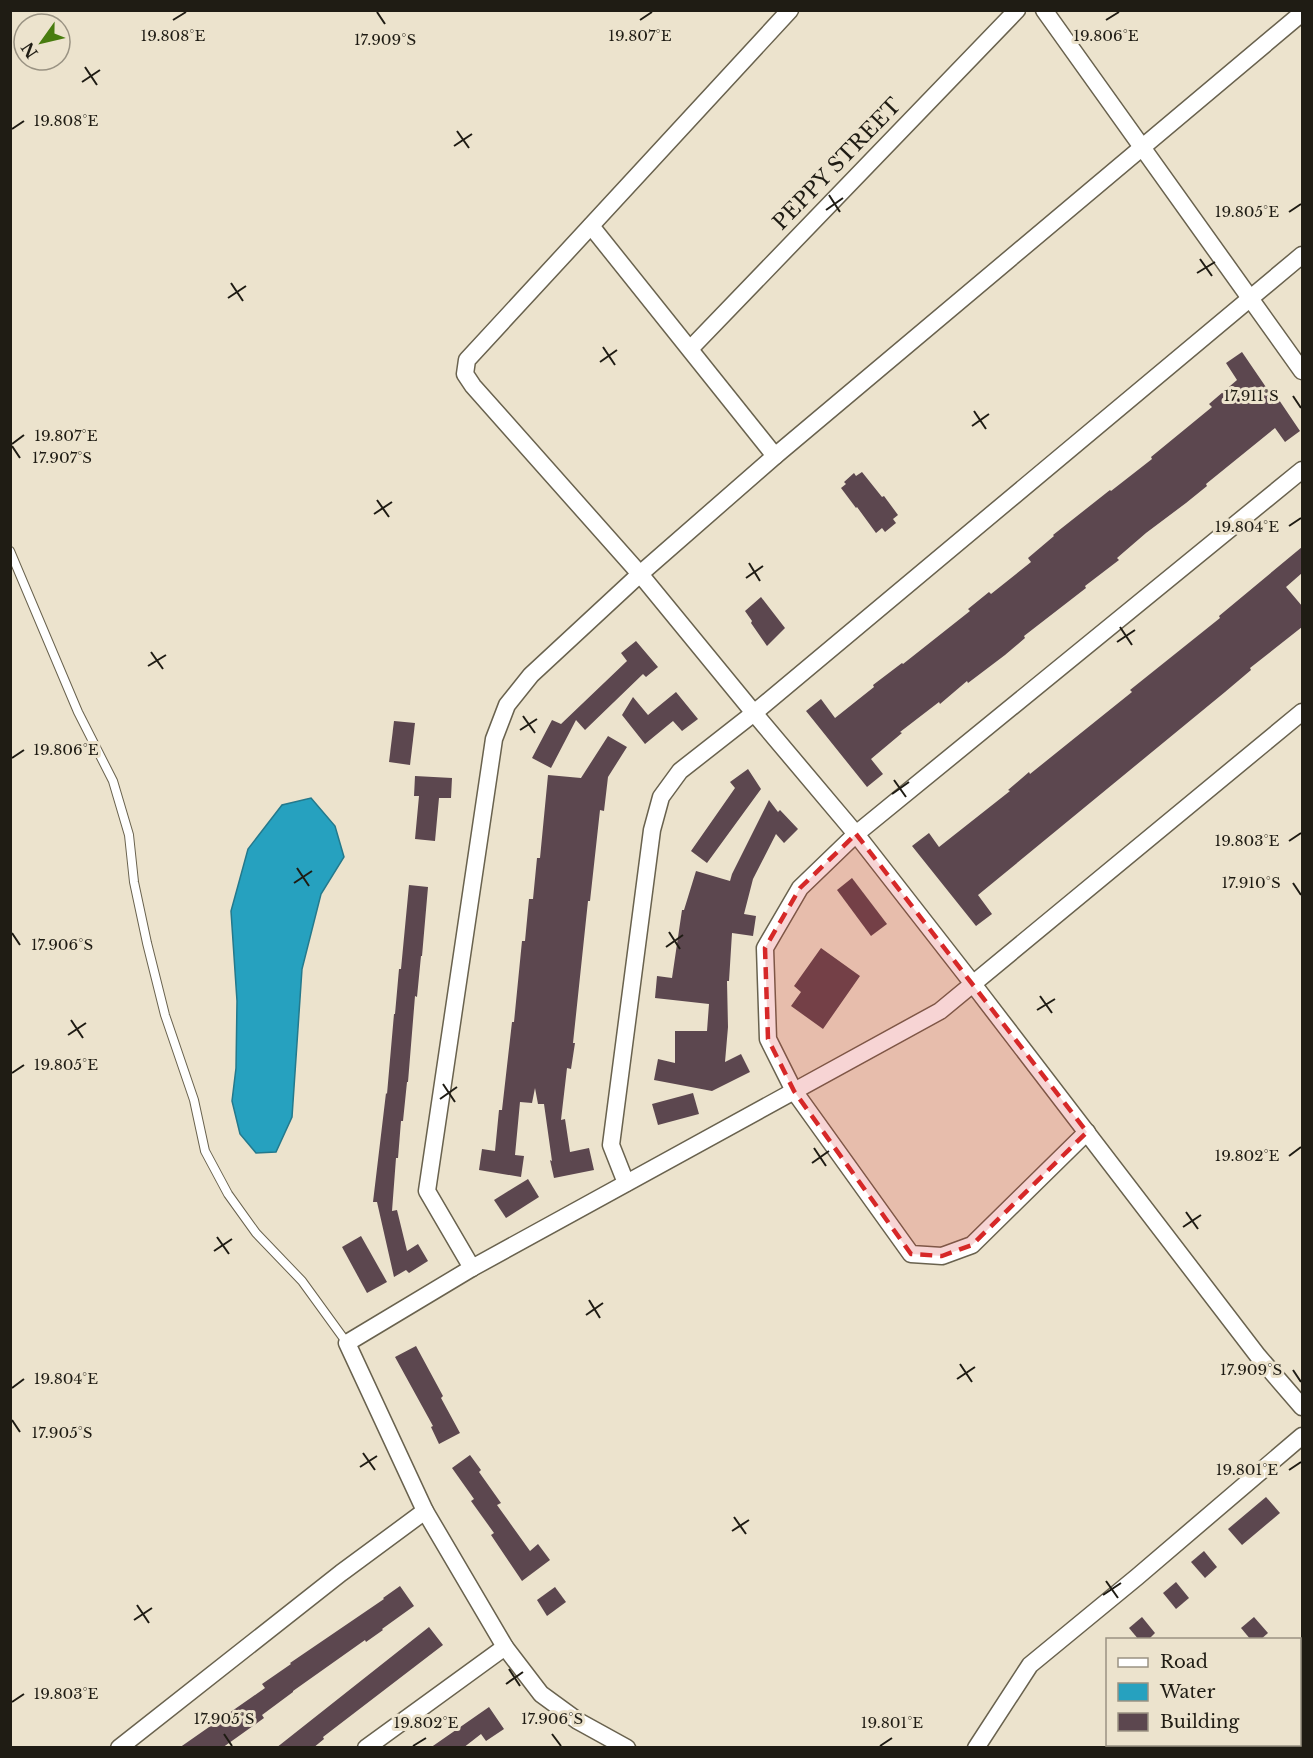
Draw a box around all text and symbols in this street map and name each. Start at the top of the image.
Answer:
north arrow [12,12,72,72]
text: 19.808°E [141,26,206,45]
text: 19.807°E [608,26,672,45]
text: 19.806°E [1073,26,1139,45]
text: 17.909°S [354,30,416,49]
text: N [17,39,42,62]
street label: PEPPY STREET [767,93,907,235]
text: 19.808°E [34,111,99,130]
text: 19.805°E [1215,202,1279,221]
text: 17.911°S [1223,386,1279,405]
text: 19.807°E [34,426,98,445]
text: 17.907°S [32,448,92,467]
text: 19.804°E [1215,517,1279,536]
text: 19.806°E [33,740,99,759]
text: 19.803°E [1214,831,1280,850]
text: 17.910°S [1221,873,1281,892]
text: 17.906°S [31,935,93,954]
text: 19.805°E [34,1055,98,1074]
text: 19.802°E [1214,1146,1280,1165]
text: 17.909°S [1220,1360,1282,1379]
text: 19.804°E [34,1369,98,1388]
text: 17.905°S [31,1423,93,1442]
text: 19.801°E [1216,1460,1278,1479]
legend [1106,1638,1301,1746]
text: Road [1160,1651,1208,1673]
text: Water [1159,1681,1216,1703]
text: 19.803°E [33,1684,99,1703]
text: 17.905°S [193,1709,255,1728]
text: 17.906°S [521,1709,583,1728]
text: Building [1160,1711,1239,1733]
text: 19.802°E [393,1713,459,1732]
text: 19.801°E [861,1713,923,1732]

